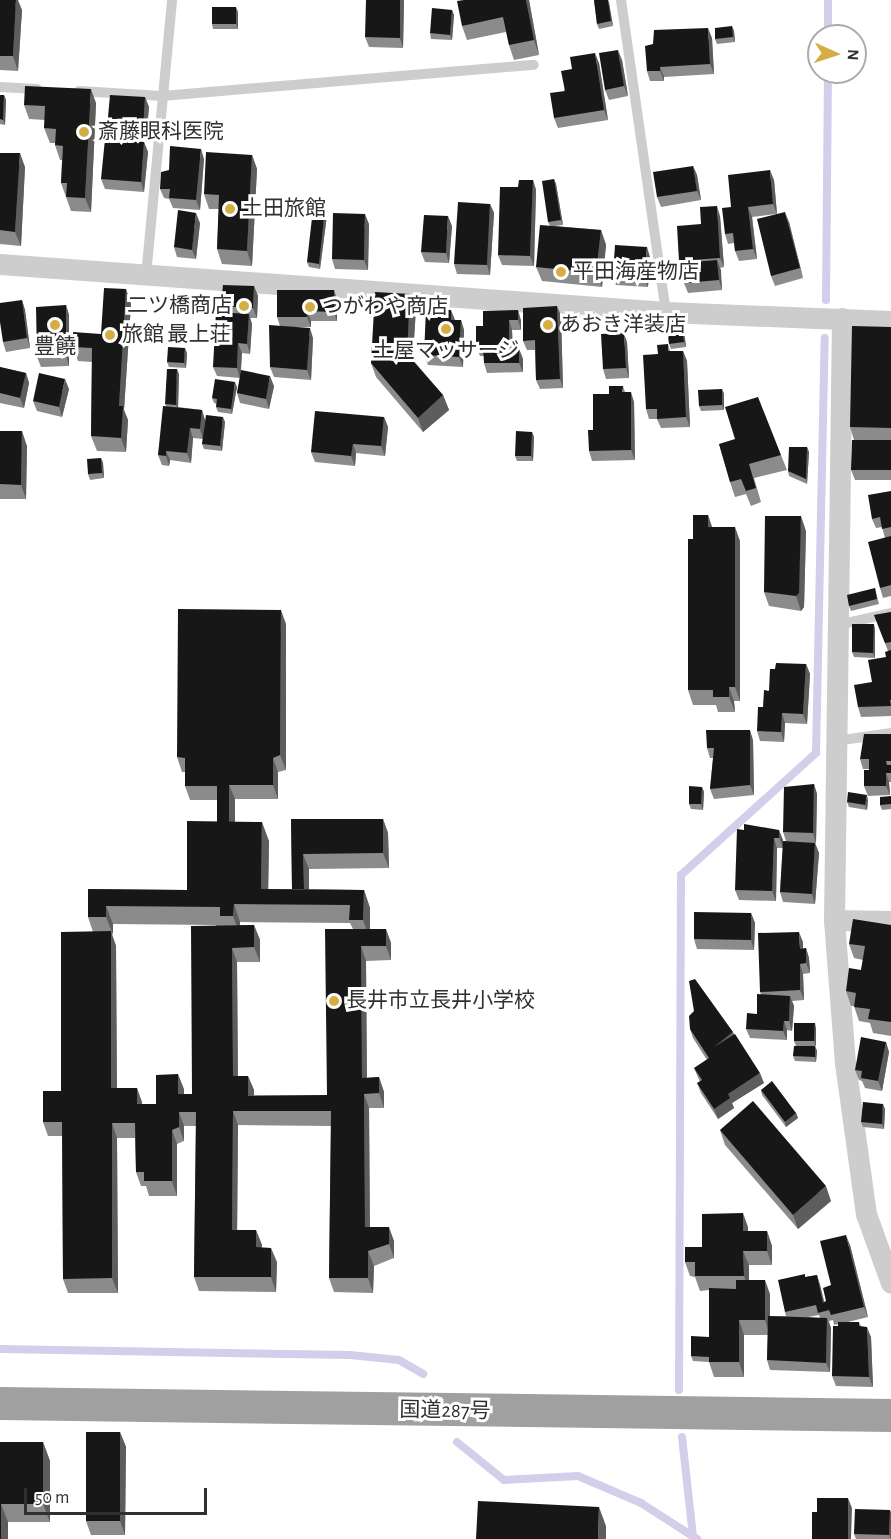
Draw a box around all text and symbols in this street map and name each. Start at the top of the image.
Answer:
north arrow [807,24,867,84]
text: N [845,49,861,61]
place label: 斎藤眼科医院 [98,119,224,145]
marker: 斎藤眼科医院 [75,123,93,141]
place label: 土田旅館 [242,196,326,222]
marker: 土田旅館 [223,202,237,216]
place label: 平田海産物店 [573,259,699,285]
marker: 平田海産物店 [554,265,568,279]
place label: 二ツ橋商店 [127,293,232,319]
place label: つがわや商店 [322,294,448,320]
marker: 二ツ橋商店 [237,299,251,313]
marker: つがわや商店 [303,300,317,314]
place label: あおき洋装店 [560,312,686,338]
marker: 豊饒 [48,318,62,332]
marker: あおき洋装店 [541,318,555,332]
place label: 旅館 最上荘 [122,322,230,348]
marker: 土屋マッサージ [439,322,453,336]
marker: 旅館 最上荘 [103,328,117,342]
place label: 豊饒 [34,334,76,360]
place label: 土屋マッサージ [373,338,519,364]
place label: 長井市立長井小学校 [346,988,535,1014]
marker: 長井市立長井小学校 [327,994,341,1008]
street label: 国道287号 [399,1398,491,1424]
scale bar [27,1476,210,1514]
text: 50 m [35,1489,69,1507]

